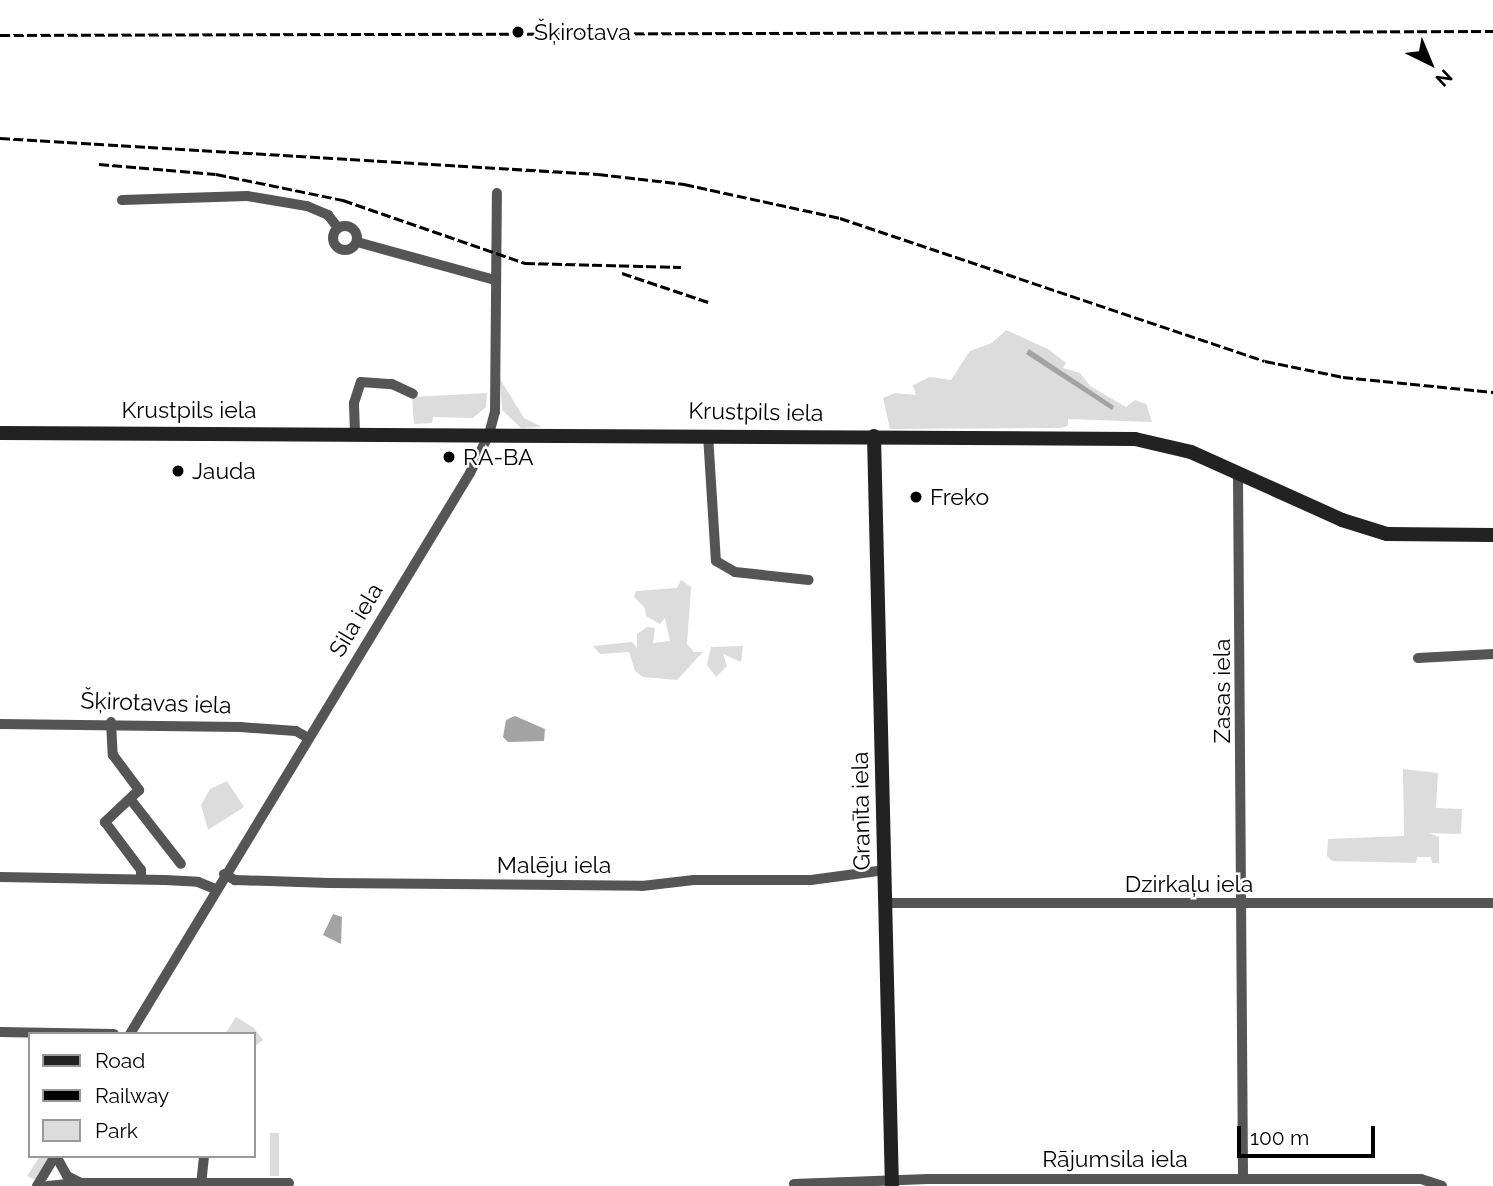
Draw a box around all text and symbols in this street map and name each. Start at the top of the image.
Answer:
place label: Šķirotava [534,18,631,46]
marker: Šķirotava [508,22,528,42]
north arrow [1395,28,1465,98]
text: N [1432,65,1457,91]
street label: Krustpils iela [121,396,257,424]
street label: Krustpils iela [688,397,824,427]
place label: RA-BA [463,443,534,471]
marker: RA-BA [441,449,457,465]
place label: Jauda [192,457,256,485]
marker: Jauda [170,463,186,479]
place label: Freko [930,483,989,511]
marker: Freko [908,489,924,505]
street label: Sila iela [323,578,389,662]
street label: Zasas iela [1208,639,1236,743]
street label: Šķirotavas iela [80,687,232,719]
street label: Granīta iela [846,751,876,871]
street label: Malēju iela [497,851,611,879]
street label: Dzirkaļu iela [1125,870,1253,898]
legend [28,1032,256,1158]
text: Road [95,1048,145,1073]
text: Railway [95,1083,169,1108]
scale bar [1241,1112,1379,1156]
text: Park [95,1118,138,1143]
text: 100 m [1250,1125,1309,1150]
street label: Rājumsila iela [1042,1145,1188,1173]

